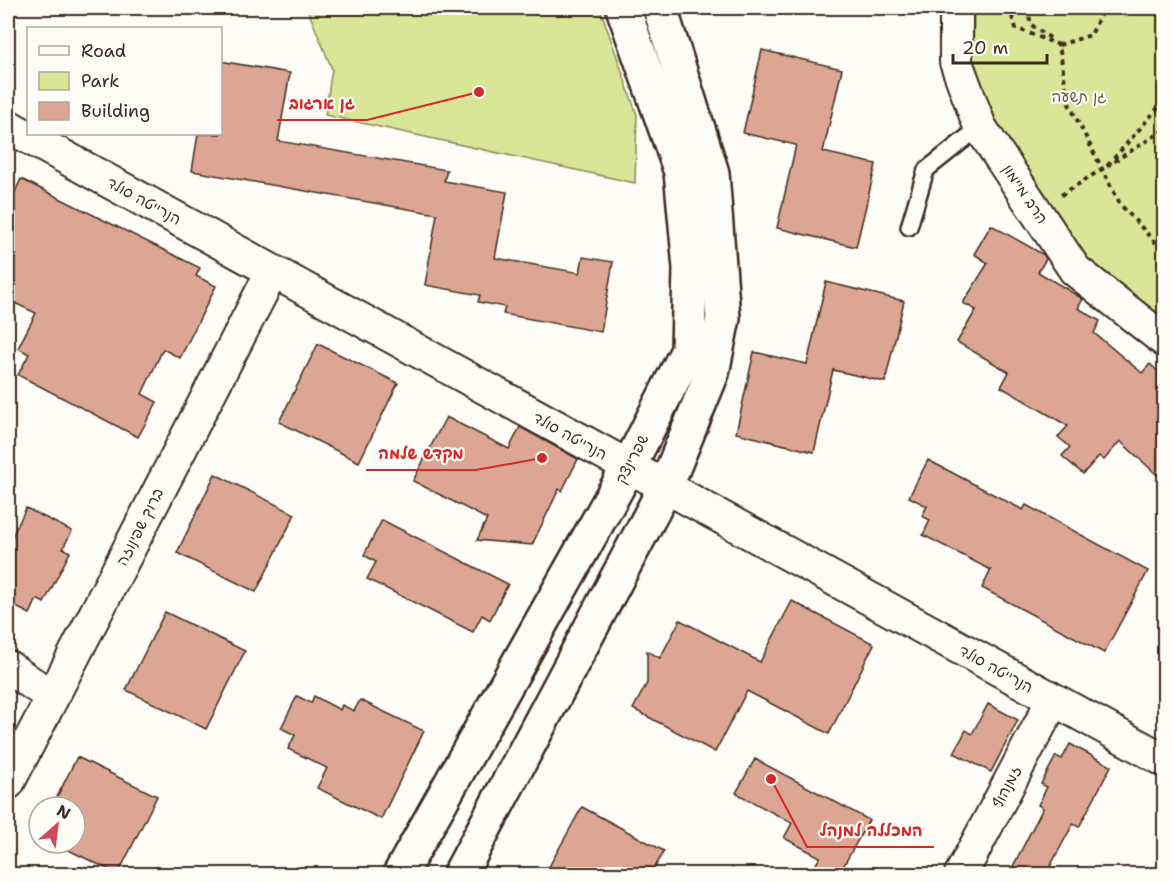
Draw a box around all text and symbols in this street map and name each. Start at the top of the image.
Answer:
legend [27,27,222,135]
scale bar [953,27,1048,65]
text: 20 m [962,36,1008,60]
text: Road [81,39,126,63]
text: Park [81,69,120,93]
callout: גן ארגוב [277,86,367,120]
park label: גן תשעה [1051,87,1107,107]
text: גן ארגוב [288,93,356,114]
text: Building [81,99,150,123]
street label: הרב מיימון [998,160,1052,228]
street label: הנרייטה סולד [103,172,185,230]
street label: הנרייטה סולד [529,407,611,465]
street label: שפרינצק [611,431,653,487]
callout: מקדש שלמה [366,436,476,470]
text: מקדש שלמה [378,443,464,464]
street label: ברוך שפינוזה [112,485,168,569]
street label: הנרייטה סולד [955,640,1037,698]
street label: זמנהוף [988,763,1026,811]
north arrow [27,795,87,855]
text: N [53,800,74,824]
callout: המכללה למנהל [807,813,934,847]
text: המכללה למנהל [820,820,923,841]

